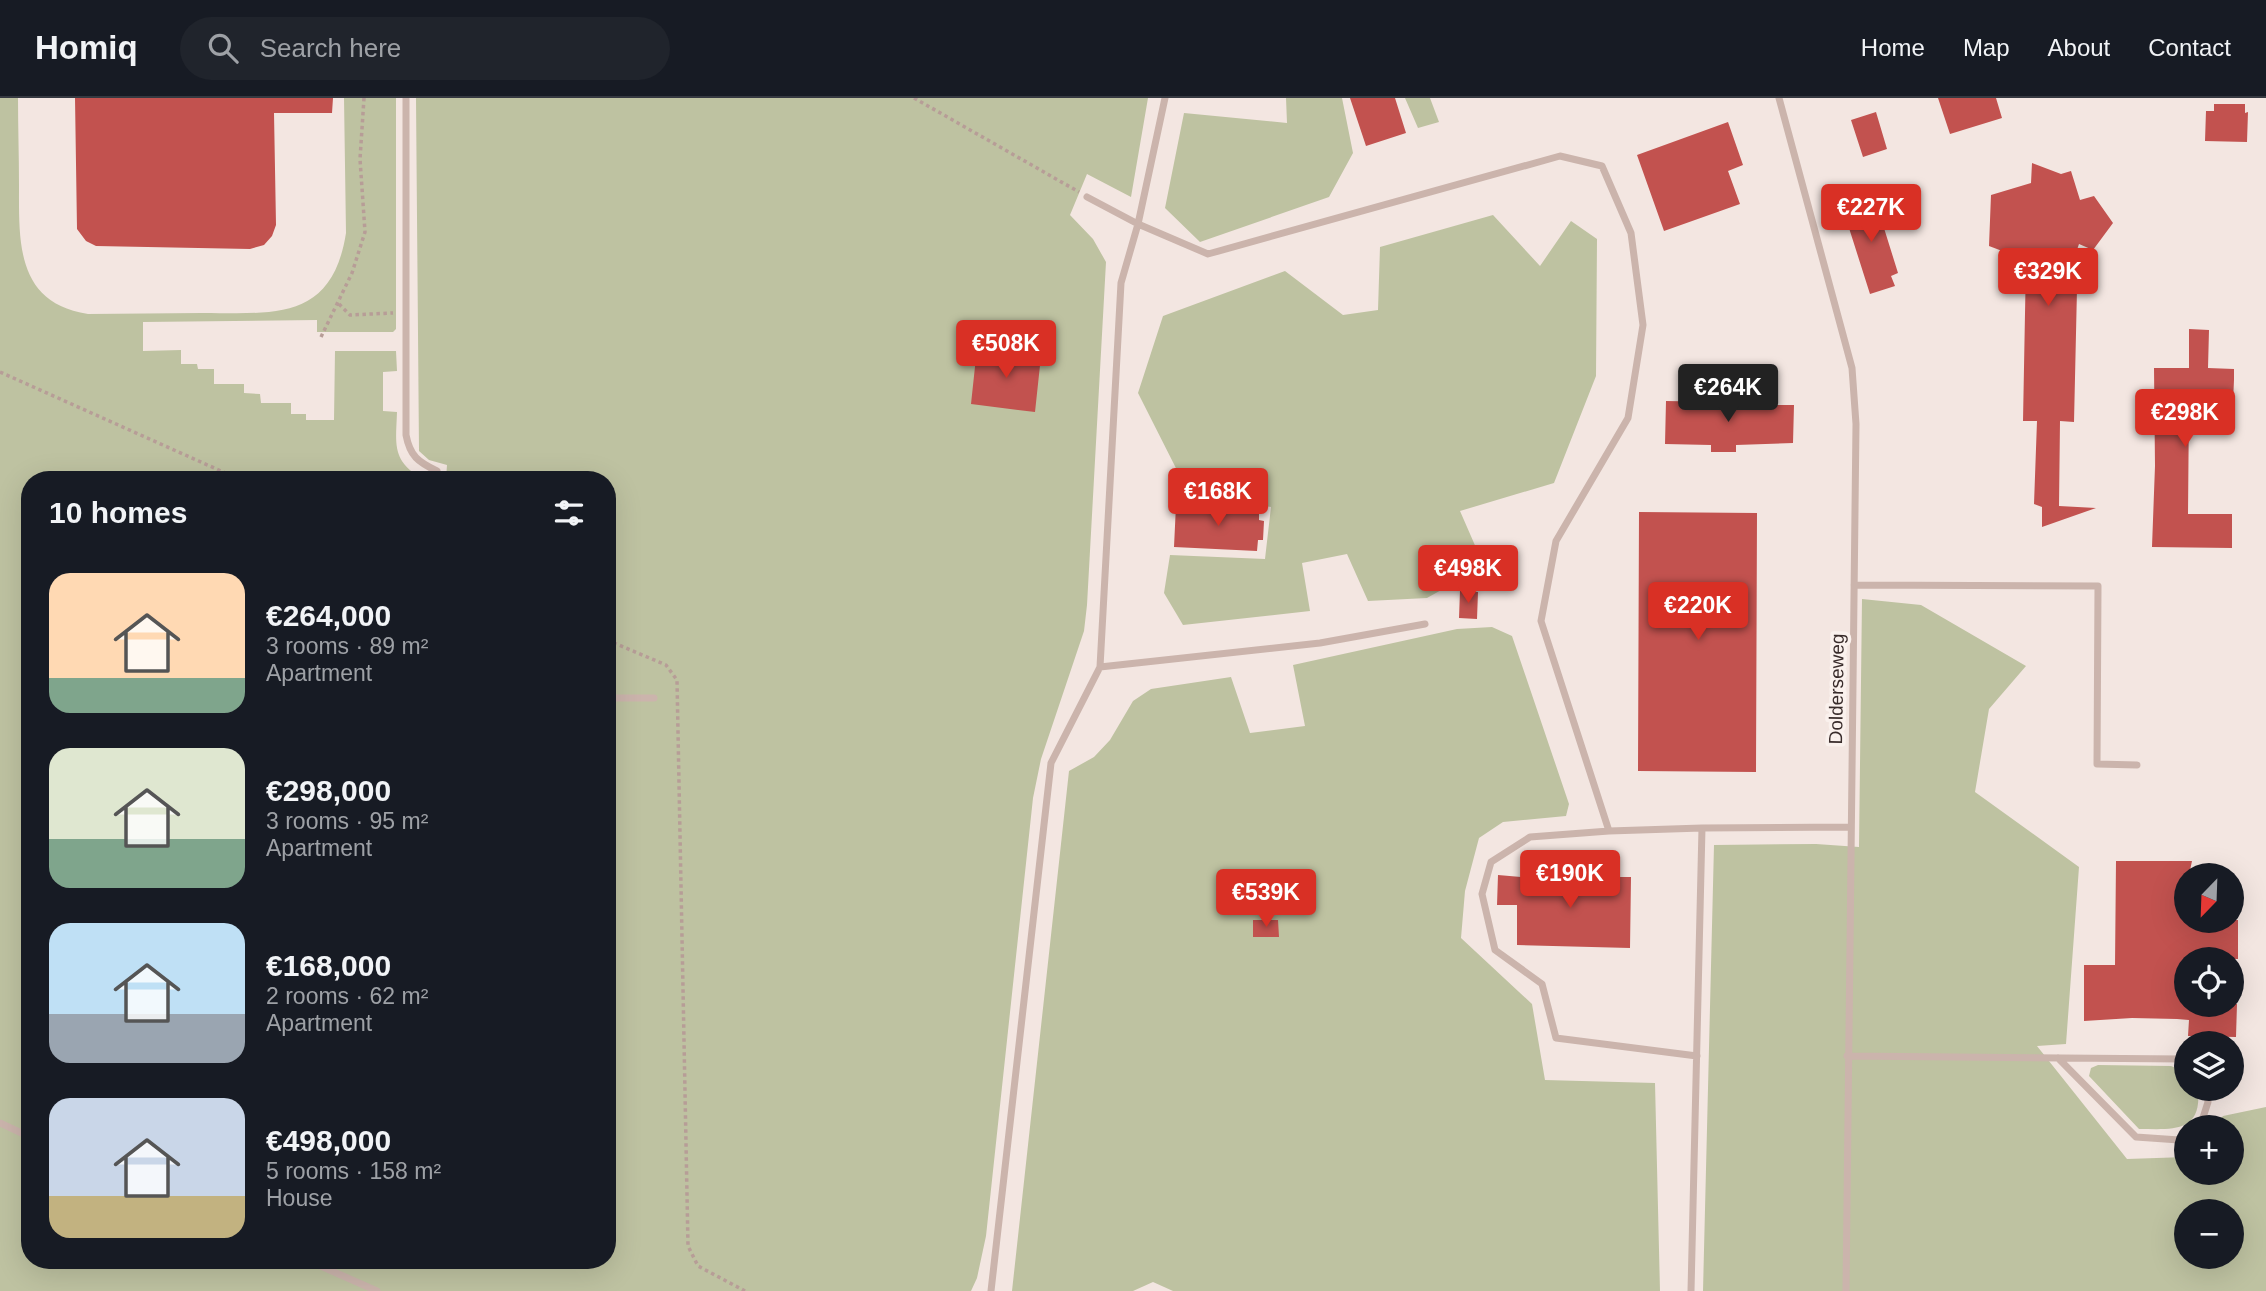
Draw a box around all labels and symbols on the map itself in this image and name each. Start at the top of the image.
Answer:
pin: €227K [1822,184,1920,244]
pin: €329K [1999,248,2097,308]
pin: €508K [957,320,1055,380]
pin: €264K [1679,364,1777,424]
pin: €298K [2136,390,2234,449]
pin: €168K [1169,468,1267,528]
pin: €498K [1419,546,1517,605]
pin: €220K [1649,582,1747,642]
street label: Dolderseweg [1825,633,1848,745]
pin: €190K [1521,850,1619,910]
north arrow [2174,863,2244,933]
pin: €539K [1217,870,1315,929]

